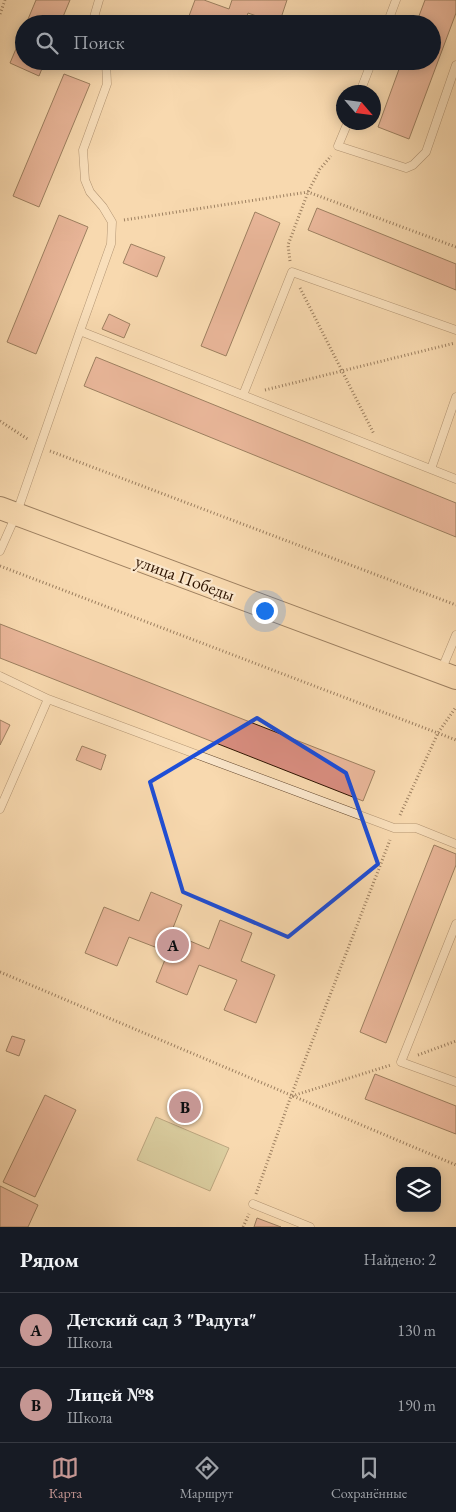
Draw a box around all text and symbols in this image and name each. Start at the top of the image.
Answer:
search box [15,15,441,70]
icon: search [33,29,61,57]
text: Поиск [73,30,125,55]
north arrow [336,85,381,130]
street label: улица Победы [132,549,238,606]
your location [252,598,278,624]
pin: A [157,926,189,964]
pin: B [169,1088,201,1126]
map controls [396,1167,441,1212]
button: layers [396,1167,441,1212]
text: Рядом [20,1246,79,1273]
text: Найдено: 2 [364,1249,436,1270]
text: Детский сад 3 "Радуга" [67,1307,257,1332]
text: A [30,1320,42,1341]
text: 130 m [397,1320,436,1341]
text: Школа [67,1332,112,1353]
text: Лицей №8 [67,1382,154,1407]
text: B [31,1395,41,1416]
text: 190 m [397,1395,436,1416]
text: Школа [67,1407,112,1428]
tab: Карта [49,1454,82,1502]
tab: Маршрут [180,1454,233,1502]
tab: Сохранённые [331,1454,407,1502]

